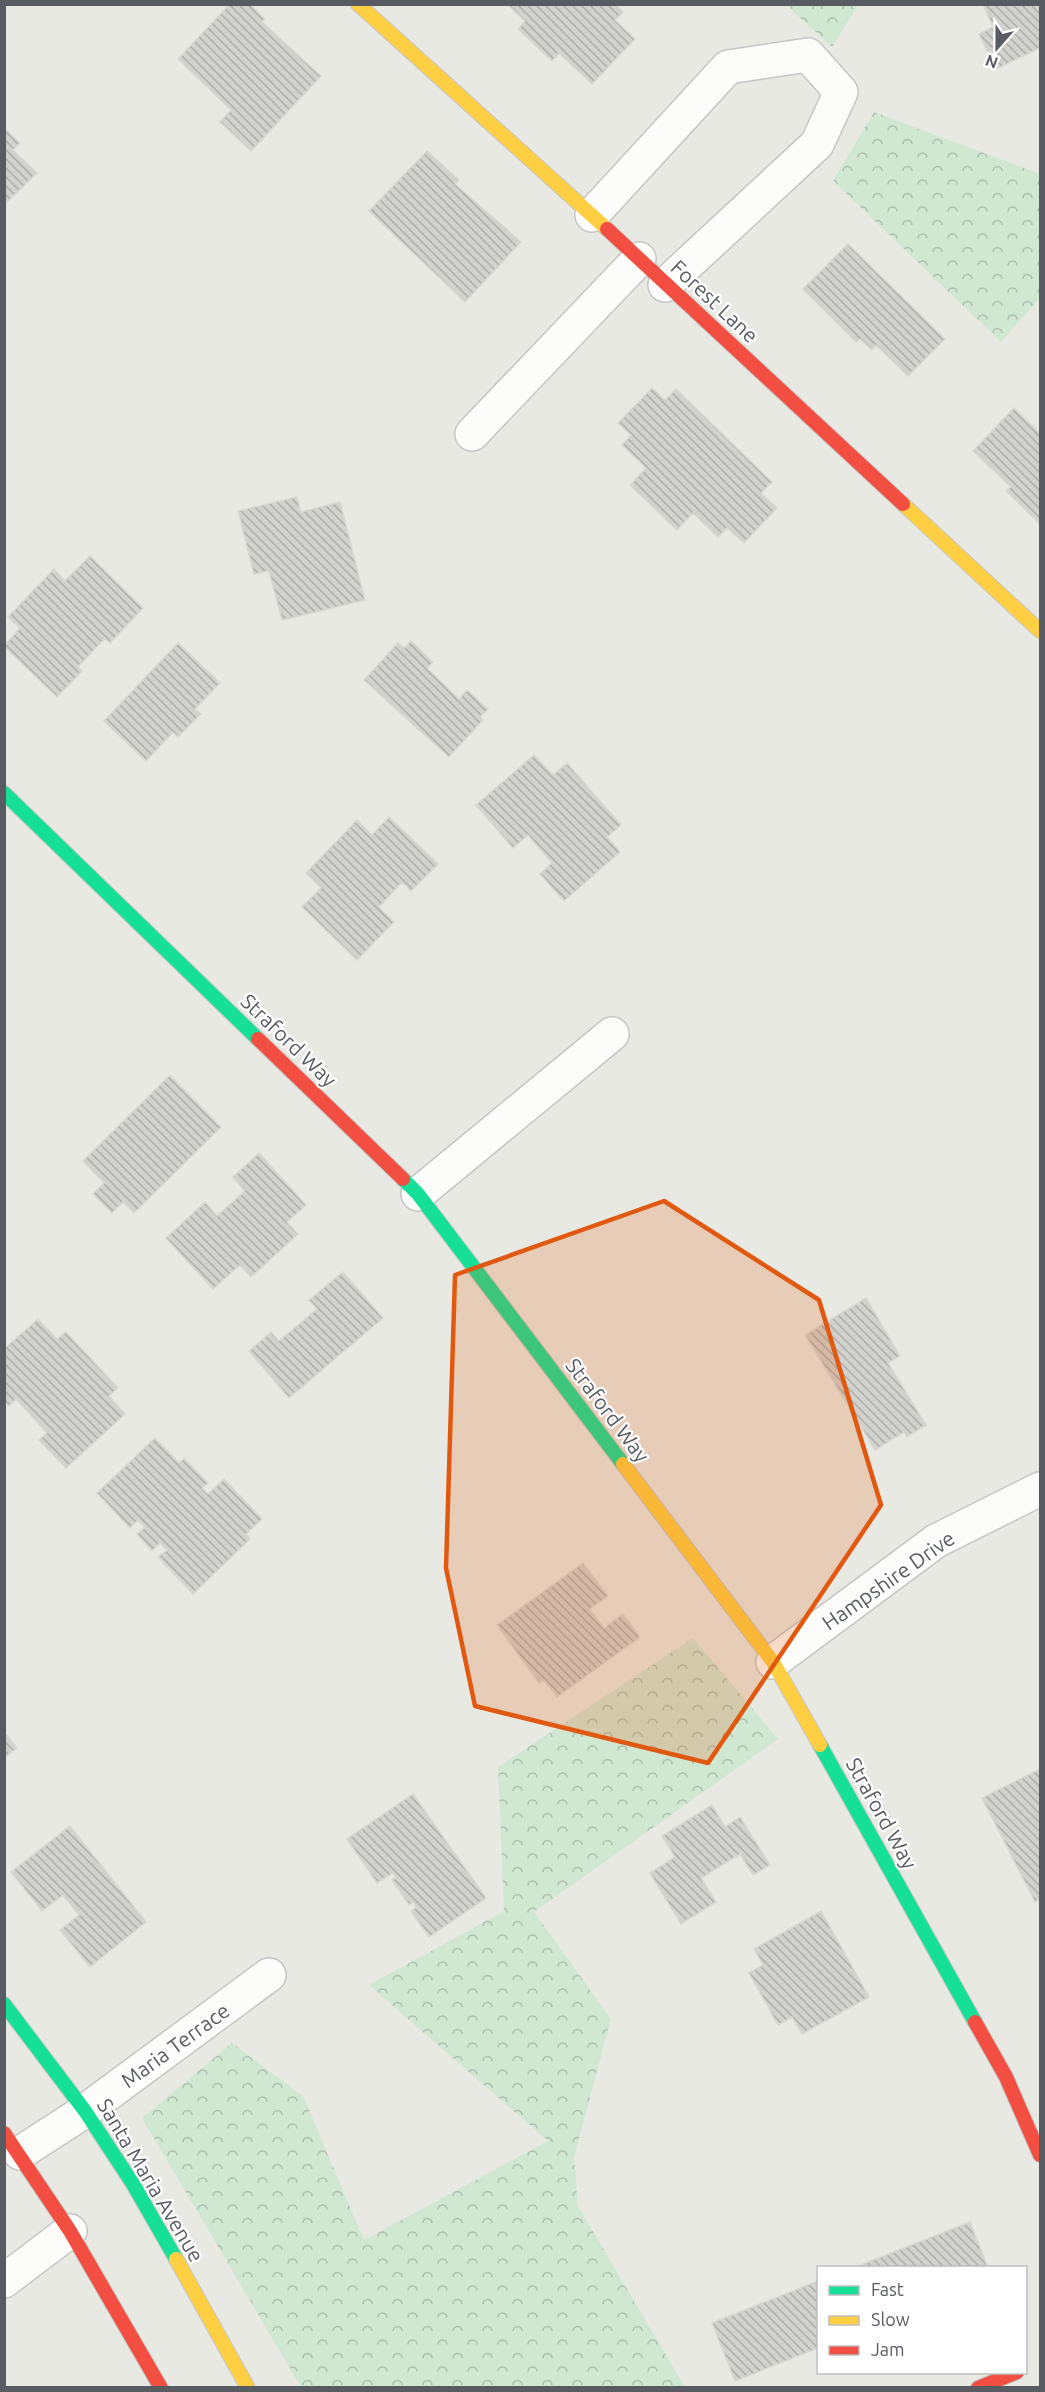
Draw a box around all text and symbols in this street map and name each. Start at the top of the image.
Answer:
north arrow [967,18,1027,78]
text: N [983,51,1000,73]
street label: Forest Lane [667,255,763,347]
street label: Straford Way [236,989,342,1091]
street label: Straford Way [561,1354,655,1466]
street label: Hampshire Drive [817,1525,959,1635]
street label: Straford Way [842,1753,922,1873]
street label: Maria Terrace [116,1998,234,2092]
street label: Santa Maria Avenue [93,2094,209,2266]
legend [817,2266,1027,2374]
text: Fast [871,2279,904,2299]
text: Slow [871,2309,910,2329]
text: Jam [871,2339,905,2359]

